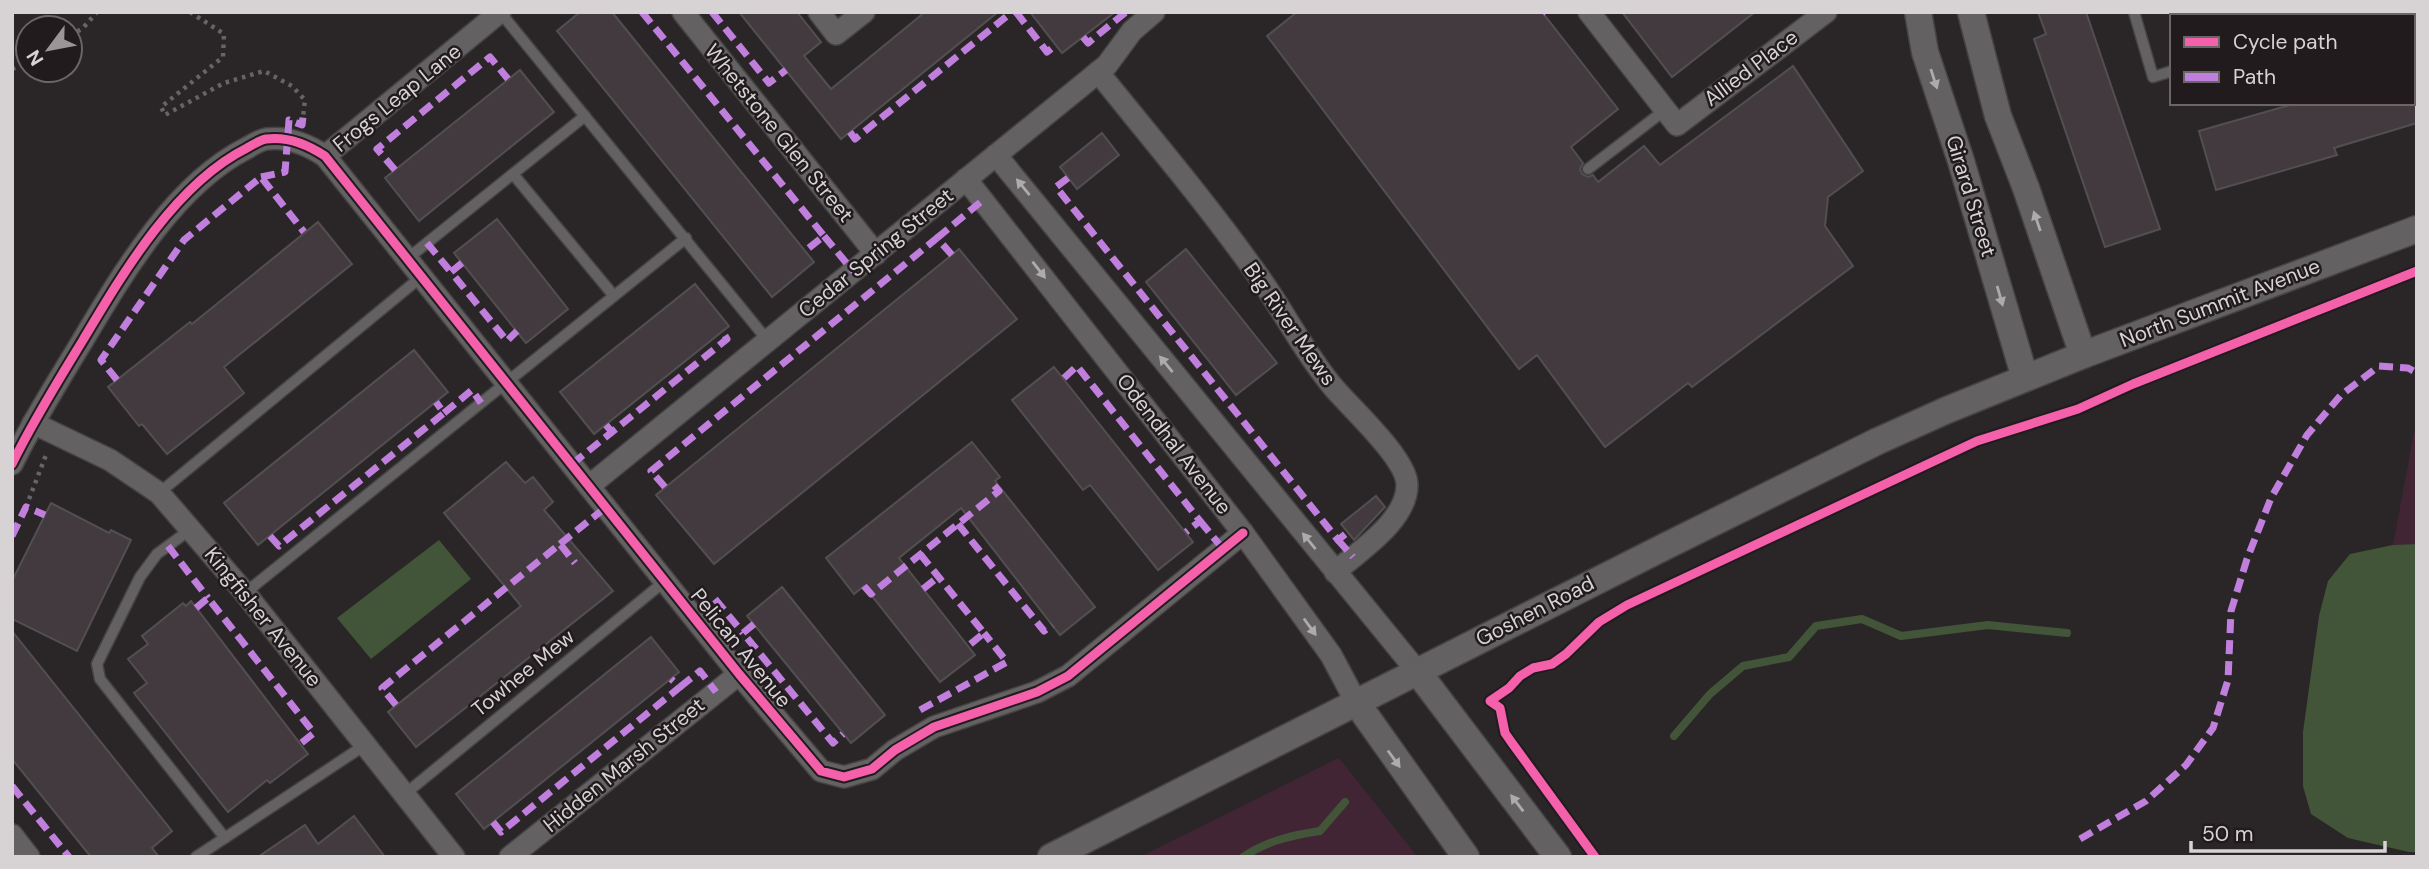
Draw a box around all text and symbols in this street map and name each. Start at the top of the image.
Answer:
north arrow [14,14,84,84]
legend [2170,14,2415,105]
street label: Allied Place [1698,23,1804,113]
text: Cycle path [2233,28,2338,56]
street label: Frogs Leap Lane [327,37,467,158]
street label: Whetstone Glen Street [698,38,860,228]
text: N [21,45,49,70]
text: Path [2233,63,2276,91]
one-way arrow [1929,68,1940,89]
street label: Girard Street [1939,132,2003,260]
one-way arrow [1015,179,1030,197]
street label: Cedar Spring Street [793,182,959,324]
one-way arrow [2031,210,2042,231]
street label: North Summit Avenue [2116,252,2324,354]
street label: Big River Mews [1237,257,1343,391]
one-way arrow [1031,262,1046,279]
one-way arrow [1996,286,2006,307]
one-way arrow [1159,355,1174,372]
street label: Odendhal Avenue [1110,368,1238,520]
one-way arrow [1302,532,1317,550]
street label: Kingfisher Avenue [198,541,328,693]
street label: Goshen Road [1471,569,1599,653]
street label: Pelican Avenue [684,583,798,713]
one-way arrow [1303,618,1317,636]
street label: Towhee Mew [466,623,580,723]
street label: Hidden Marsh Street [538,691,710,839]
one-way arrow [1387,750,1401,768]
one-way arrow [1509,794,1524,812]
scale bar [2191,810,2385,854]
text: 50 m [2202,820,2253,848]

